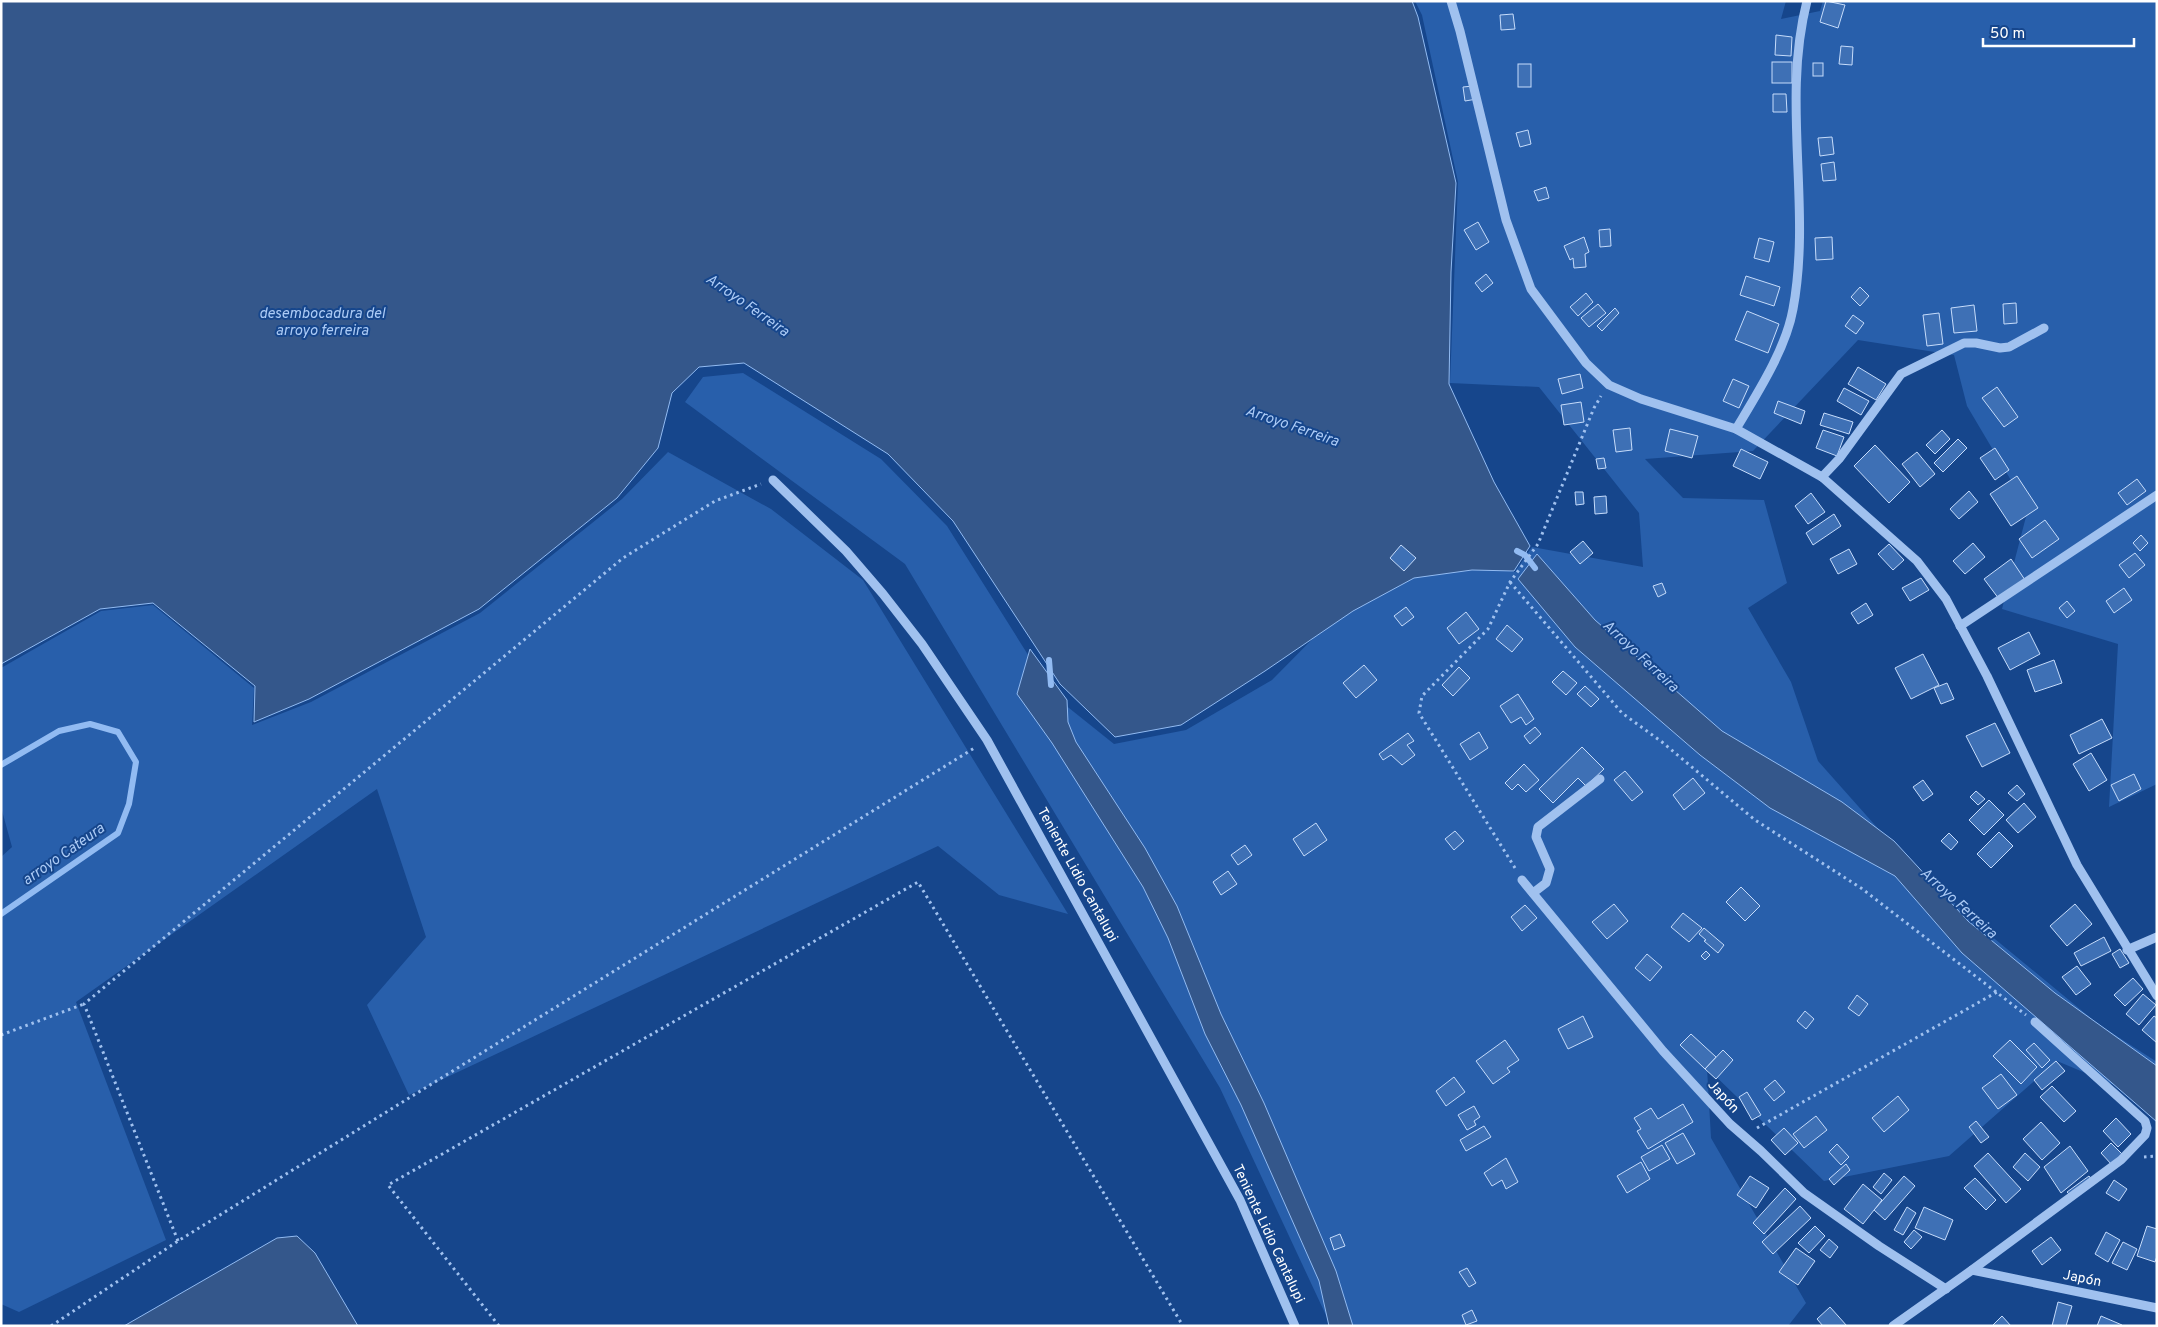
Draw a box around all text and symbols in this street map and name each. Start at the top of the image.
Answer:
scale bar [1983,15,2134,47]
text: 50 m [1990,25,2025,44]
water label: Arroyo Ferreira [702,270,793,342]
water label: desembocadura del arroyo ferreira [259,305,386,341]
water label: Arroyo Ferreira [1243,402,1341,452]
water label: Arroyo Ferreira [1598,617,1682,697]
street label: Teniente Lidio Cantalupi [1033,805,1121,945]
water label: arroyo Cateura [19,819,109,890]
water label: Arroyo Ferreira [1915,864,2001,944]
street label: Japón [1703,1077,1743,1117]
street label: Teniente Lidio Cantalupi [1228,1162,1308,1306]
street label: Japón [2061,1267,2103,1291]

